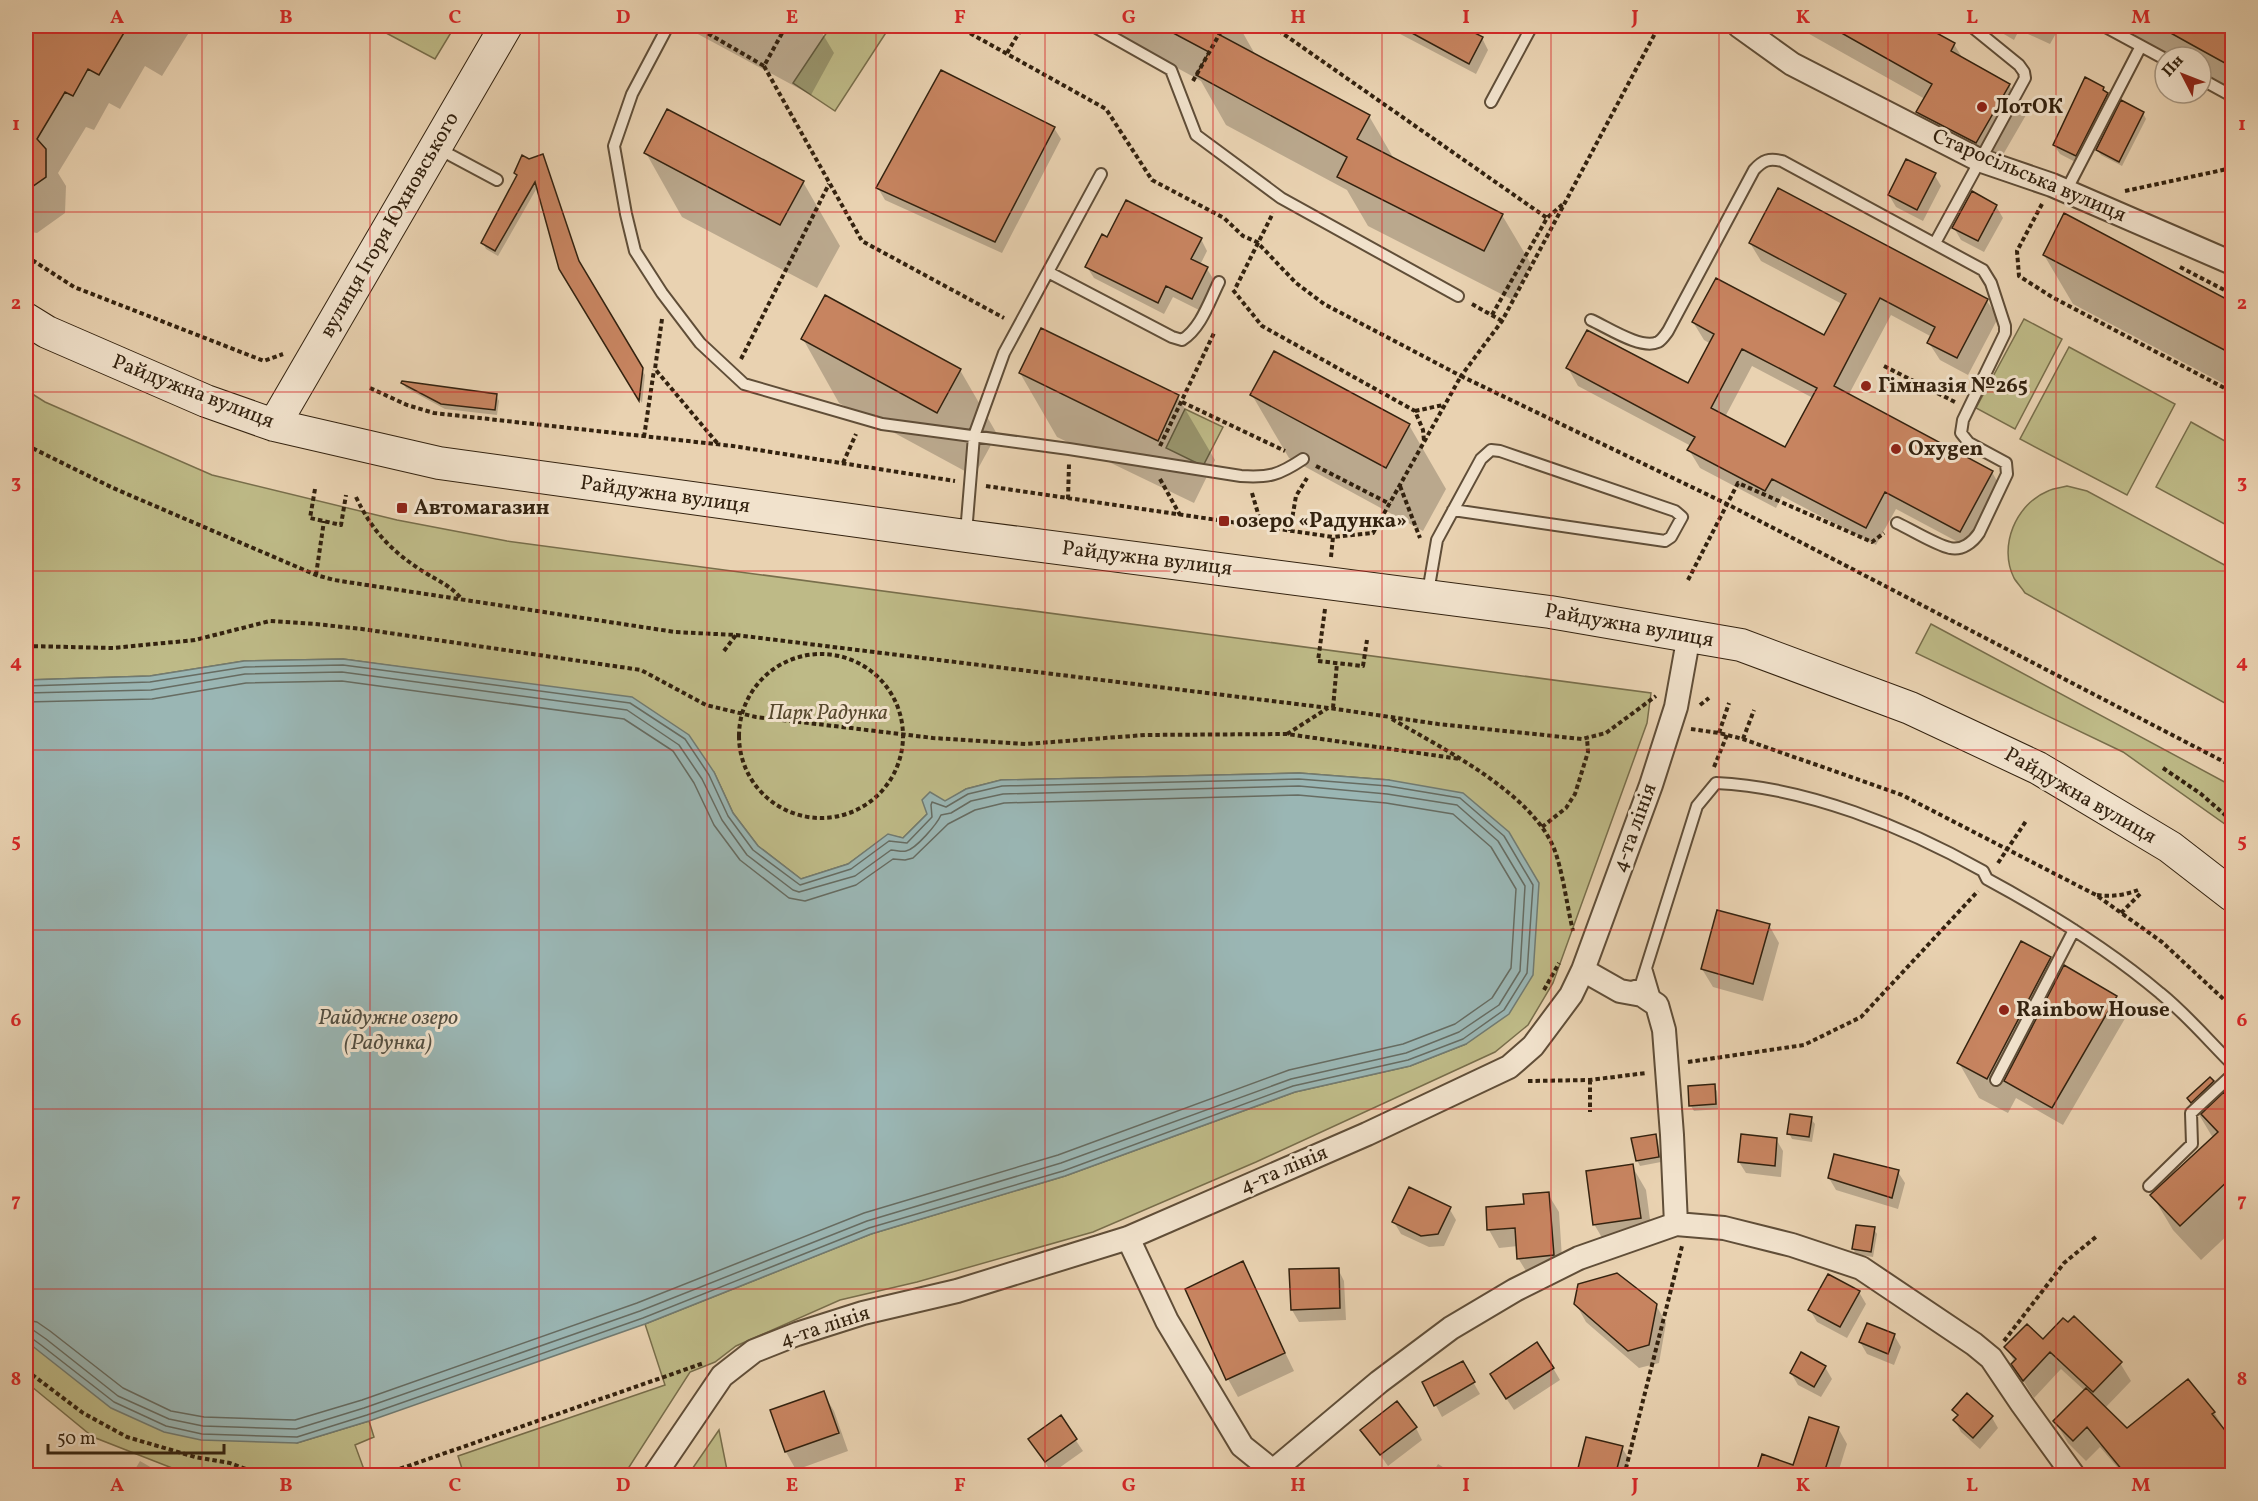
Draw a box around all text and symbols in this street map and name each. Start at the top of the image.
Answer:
text: A [110,4,124,32]
text: B [279,4,293,32]
text: C [449,4,462,32]
text: D [616,4,630,32]
text: E [786,4,798,32]
text: F [954,4,966,32]
text: G [1122,4,1136,32]
text: H [1290,4,1306,32]
text: I [1462,4,1470,32]
text: J [1630,4,1639,32]
text: K [1796,4,1811,32]
text: L [1966,4,1978,32]
text: M [2131,4,2151,32]
north arrow [2153,45,2213,105]
text: Пн [2158,50,2189,82]
place label: ЛотОК [1994,93,2063,122]
marker: ЛотОК [1975,100,1989,114]
street label: вулиця Ігоря Юхновського [313,107,467,343]
text: 1 [12,111,20,139]
text: 1 [2238,111,2246,139]
street label: Старосільська вулиця [1928,122,2130,230]
text: 2 [11,290,21,318]
text: 2 [2237,290,2247,318]
street label: Райдужна вулиця [108,348,278,436]
place label: Гімназія №265 [1878,372,2028,401]
marker: Гімназія №265 [1859,379,1873,393]
place label: Oxygen [1908,435,1984,464]
marker: Oxygen [1889,442,1903,456]
text: 3 [11,469,21,497]
street label: Райдужна вулиця [578,469,752,521]
text: 3 [2237,469,2247,497]
place label: Автомагазин [414,494,550,523]
marker: Автомагазин [395,501,409,515]
place label: озеро «Радунка» [1236,507,1407,536]
marker: озеро «Радунка» [1217,514,1231,528]
street label: Райдужна вулиця [1060,534,1234,584]
street label: Райдужна вулиця [1542,597,1716,655]
text: 4 [10,649,22,677]
text: 4 [2236,649,2248,677]
park label: Парк Радунка [768,699,888,728]
street label: Райдужна вулиця [1999,741,2162,851]
street label: 4-та лінія [1605,779,1665,877]
text: 5 [11,828,21,856]
text: 5 [2237,828,2247,856]
place label: Rainbow House [2016,996,2170,1025]
water label: Райдужне озеро (Радунка) [318,1003,458,1059]
marker: Rainbow House [1997,1003,2011,1017]
text: 6 [11,1007,22,1035]
text: 6 [2237,1007,2248,1035]
street label: 4-та лінія [1236,1138,1333,1202]
text: 7 [11,1187,21,1215]
text: 7 [2237,1187,2247,1215]
street label: 4-та лінія [776,1299,874,1355]
text: 8 [11,1366,21,1394]
text: 8 [2237,1366,2247,1394]
scale bar [48,1417,224,1455]
text: 50 m [57,1427,96,1452]
text: A [110,1472,124,1500]
text: B [279,1472,293,1500]
text: C [449,1472,462,1500]
text: D [616,1472,630,1500]
text: E [786,1472,798,1500]
text: F [954,1472,966,1500]
text: G [1122,1472,1136,1500]
text: H [1290,1472,1306,1500]
text: I [1462,1472,1470,1500]
text: J [1630,1472,1639,1500]
text: K [1796,1472,1811,1500]
text: L [1966,1472,1978,1500]
text: M [2131,1472,2151,1500]

